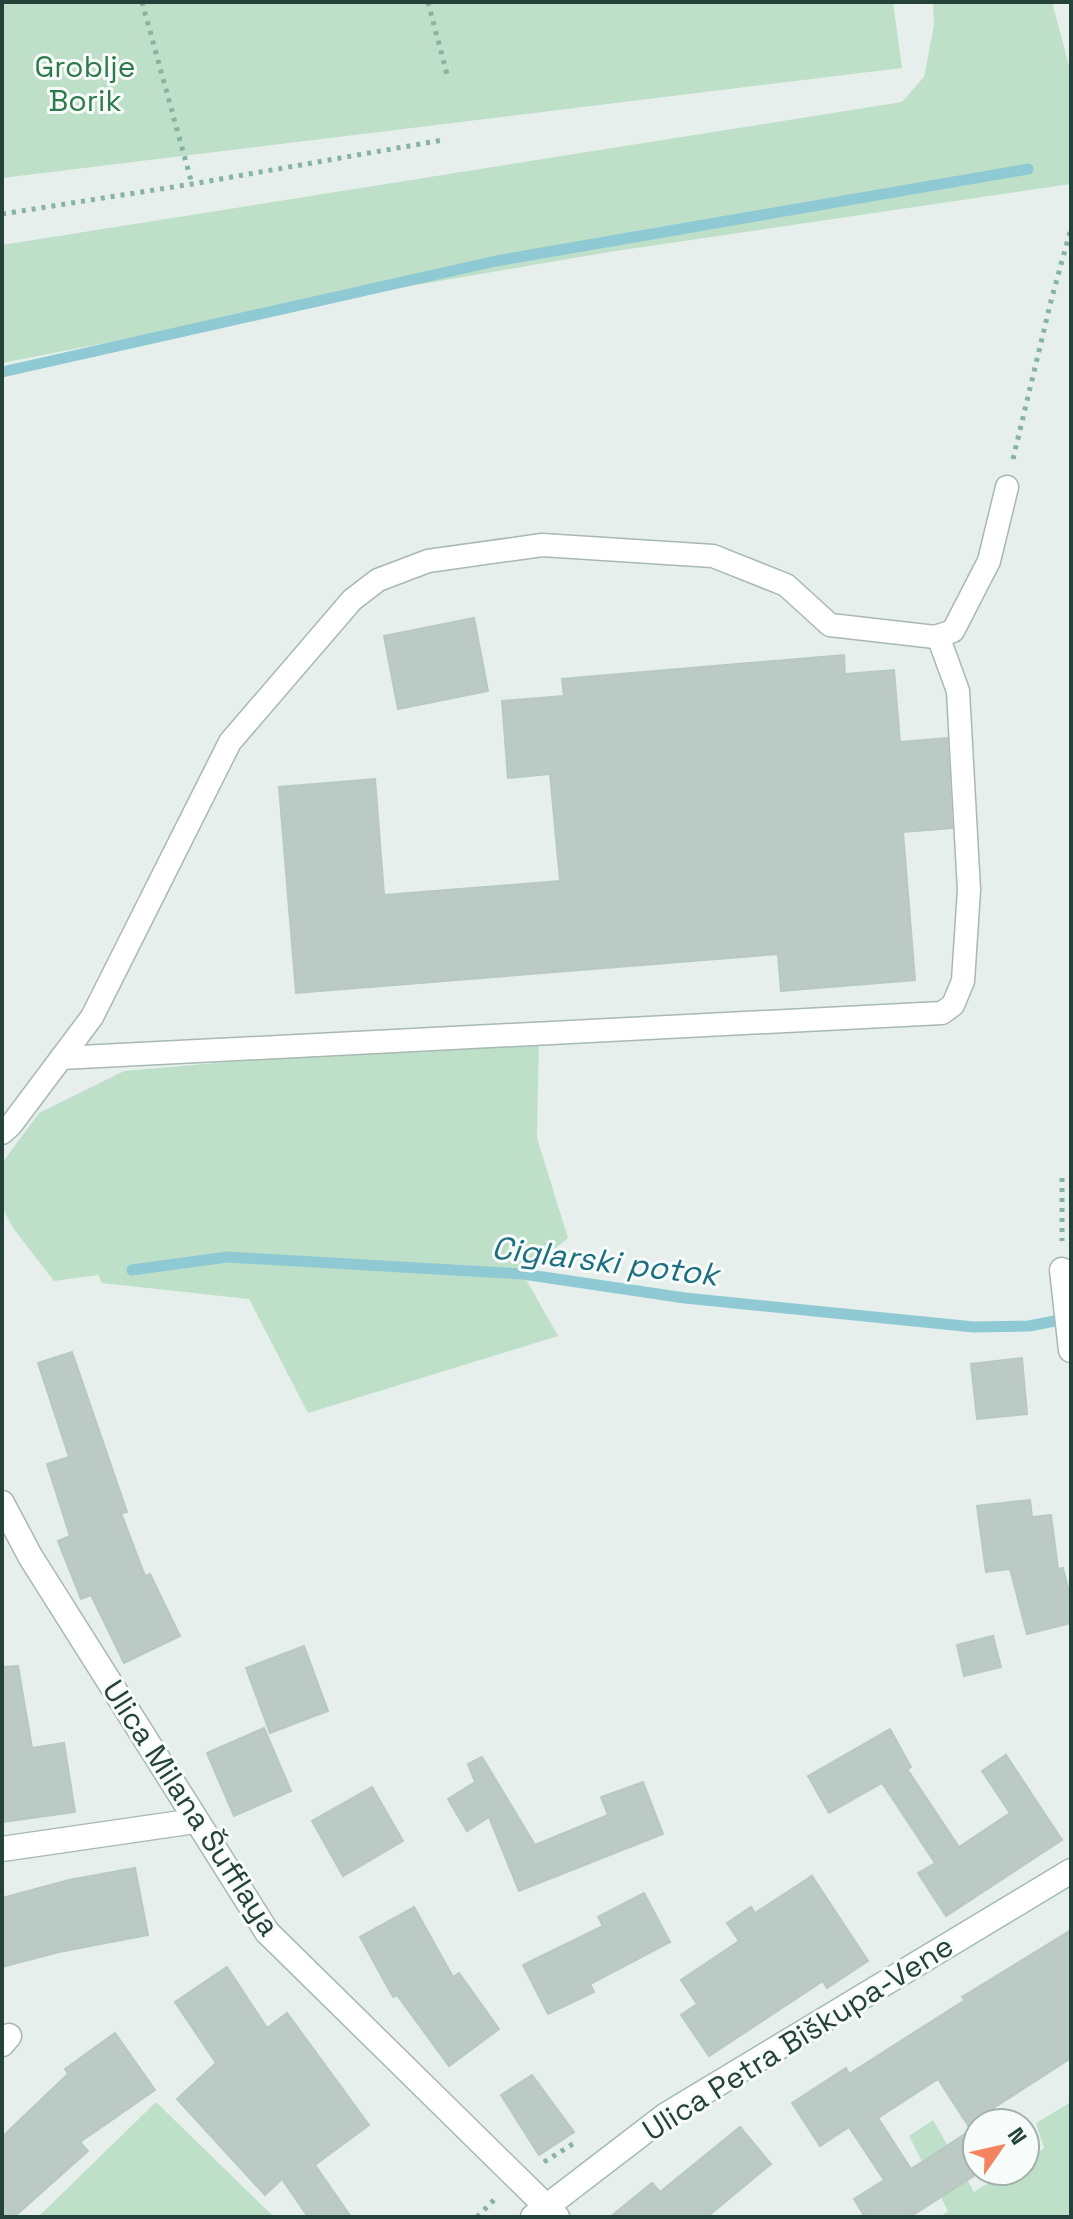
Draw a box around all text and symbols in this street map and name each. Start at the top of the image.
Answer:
park label: Groblje Borik [35,47,135,120]
water label: Ciglarski potok [489,1227,724,1295]
street label: Ulica Milana Šufflaya [94,1672,289,1943]
street label: Ulica Petra Biškupa-Vene [635,1926,960,2149]
north arrow [961,2107,1041,2187]
text: N [1002,2122,1033,2150]

